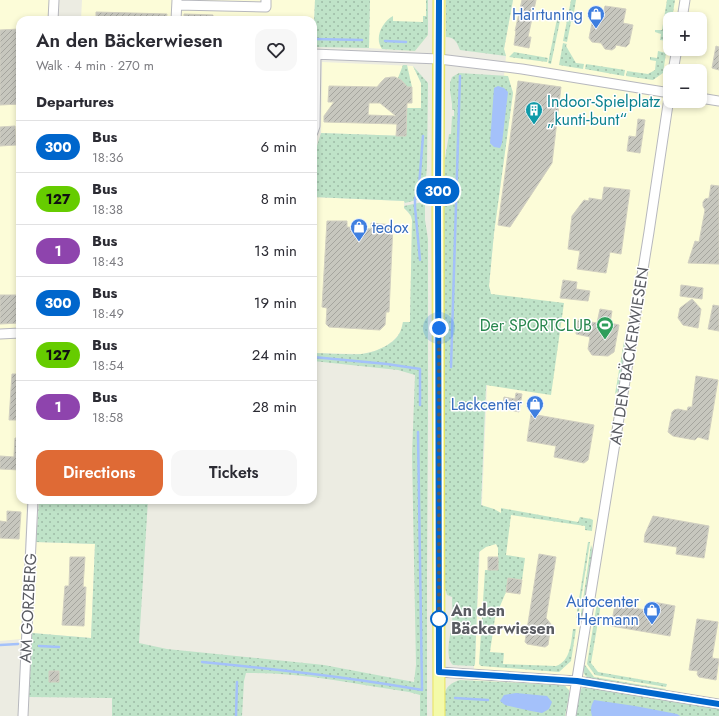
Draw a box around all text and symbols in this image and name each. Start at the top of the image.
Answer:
place label: Hairtuning [512,3,583,26]
shop icon: Hairtuning [586,4,606,29]
map controls [663,12,707,108]
button: + [663,12,707,56]
text: An den Bäckerwiesen [36,27,223,54]
button: heart [255,29,297,71]
text: Walk · 4 min · 270 m [36,56,154,75]
button: − [663,64,707,108]
place label: Indoor-Spielplatz „kunti-bunt“ [547,90,661,131]
text: Departures [36,91,114,113]
building icon: Indoor-Spielplatz „kunti-bunt“ [524,100,544,125]
text: Bus [92,126,117,148]
text: 6 min [260,136,297,158]
text: 300 [44,137,72,157]
text: 18:36 [92,148,123,167]
text: Bus [92,178,117,200]
line badge: 300 [415,178,461,204]
text: 300 [424,181,452,201]
text: 8 min [261,188,297,210]
text: 127 [46,189,70,209]
text: 18:38 [92,200,123,219]
place label: tedox [372,216,409,239]
shop icon: tedox [349,217,369,242]
text: Bus [92,230,117,252]
text: 13 min [254,240,297,262]
text: 1 [54,241,62,261]
text: 18:43 [92,252,124,271]
street label: AN DEN BÄCKERWIESEN [604,265,654,447]
text: Bus [92,282,117,304]
text: 19 min [254,292,297,314]
text: 300 [44,293,72,313]
text: 18:49 [92,304,124,323]
place label: Der SPORTCLUB [480,314,592,337]
sports icon: Der SPORTCLUB [595,315,615,340]
your location [429,318,449,338]
text: Bus [92,334,117,356]
text: 24 min [252,344,297,366]
text: 127 [46,345,70,365]
text: 18:54 [92,356,124,375]
text: Bus [92,386,117,408]
place label: Lackcenter [451,393,523,416]
shop icon: Lackcenter [525,394,545,419]
text: 28 min [252,396,297,418]
text: 1 [54,397,62,417]
text: 18:58 [92,408,123,427]
button: Directions [36,450,163,496]
button: Tickets [171,450,297,496]
street label: AM GORZBERG [14,552,42,664]
place label: Autocenter Hermann [566,590,640,631]
place label: An den Bäckerwiesen [450,599,555,640]
shop icon: Autocenter Hermann [642,600,662,625]
marker: An den Bäckerwiesen [430,610,448,628]

